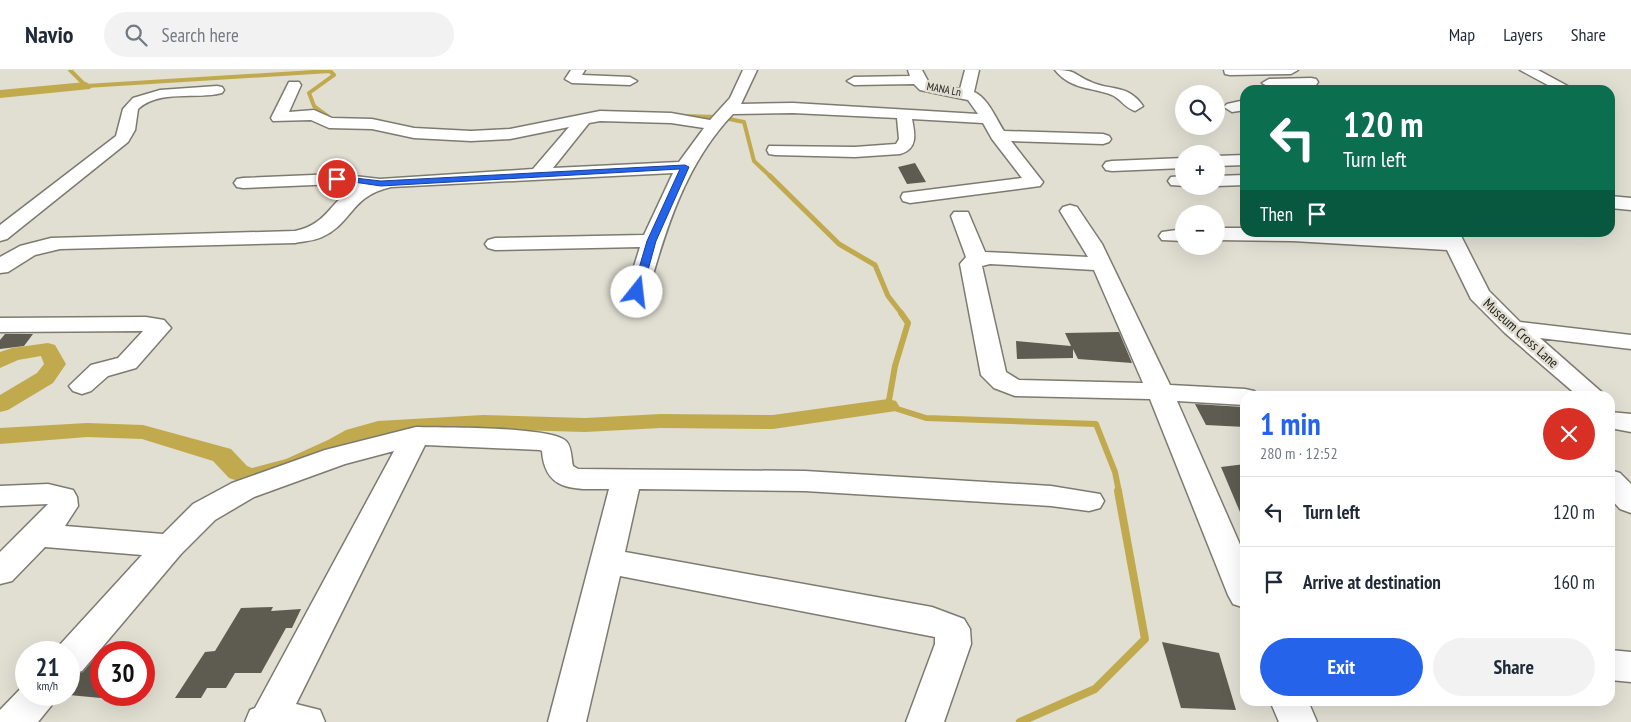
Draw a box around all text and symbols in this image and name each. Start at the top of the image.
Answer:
search box [104,12,454,57]
text: Navio [25,19,74,50]
icon: search [122,21,150,49]
text: Search here [162,23,239,47]
text: Map [1449,23,1475,46]
text: Layers [1503,23,1543,46]
text: Share [1571,23,1606,46]
street label: MANA Ln [926,79,962,99]
map controls [1175,85,1225,255]
button: search [1175,85,1225,135]
text: 120 m [1343,101,1424,147]
icon: left [1260,105,1325,170]
button: + [1175,145,1225,195]
text: Turn left [1343,145,1407,173]
pin [316,158,358,200]
icon: arrive [323,165,351,193]
icon: arrive [1303,200,1331,228]
text: Then [1260,202,1293,226]
button: − [1175,205,1225,255]
position arrow [610,265,662,317]
street label: Museum Cross Lane [1480,294,1563,372]
text: 1 min [1260,404,1321,443]
button: close [1543,408,1595,460]
text: 280 m · 12:52 [1260,443,1338,463]
icon: left [1260,498,1288,526]
text: Turn left [1303,500,1360,524]
text: 120 m [1553,500,1595,524]
icon: arrive [1260,568,1288,596]
text: Arrive at destination [1303,570,1441,594]
text: 160 m [1553,570,1595,594]
button: Exit [1260,638,1423,696]
button: Share [1433,638,1595,696]
speed limit sign: 30 [90,641,155,706]
text: 21 [36,651,59,683]
text: km/h [37,678,58,693]

